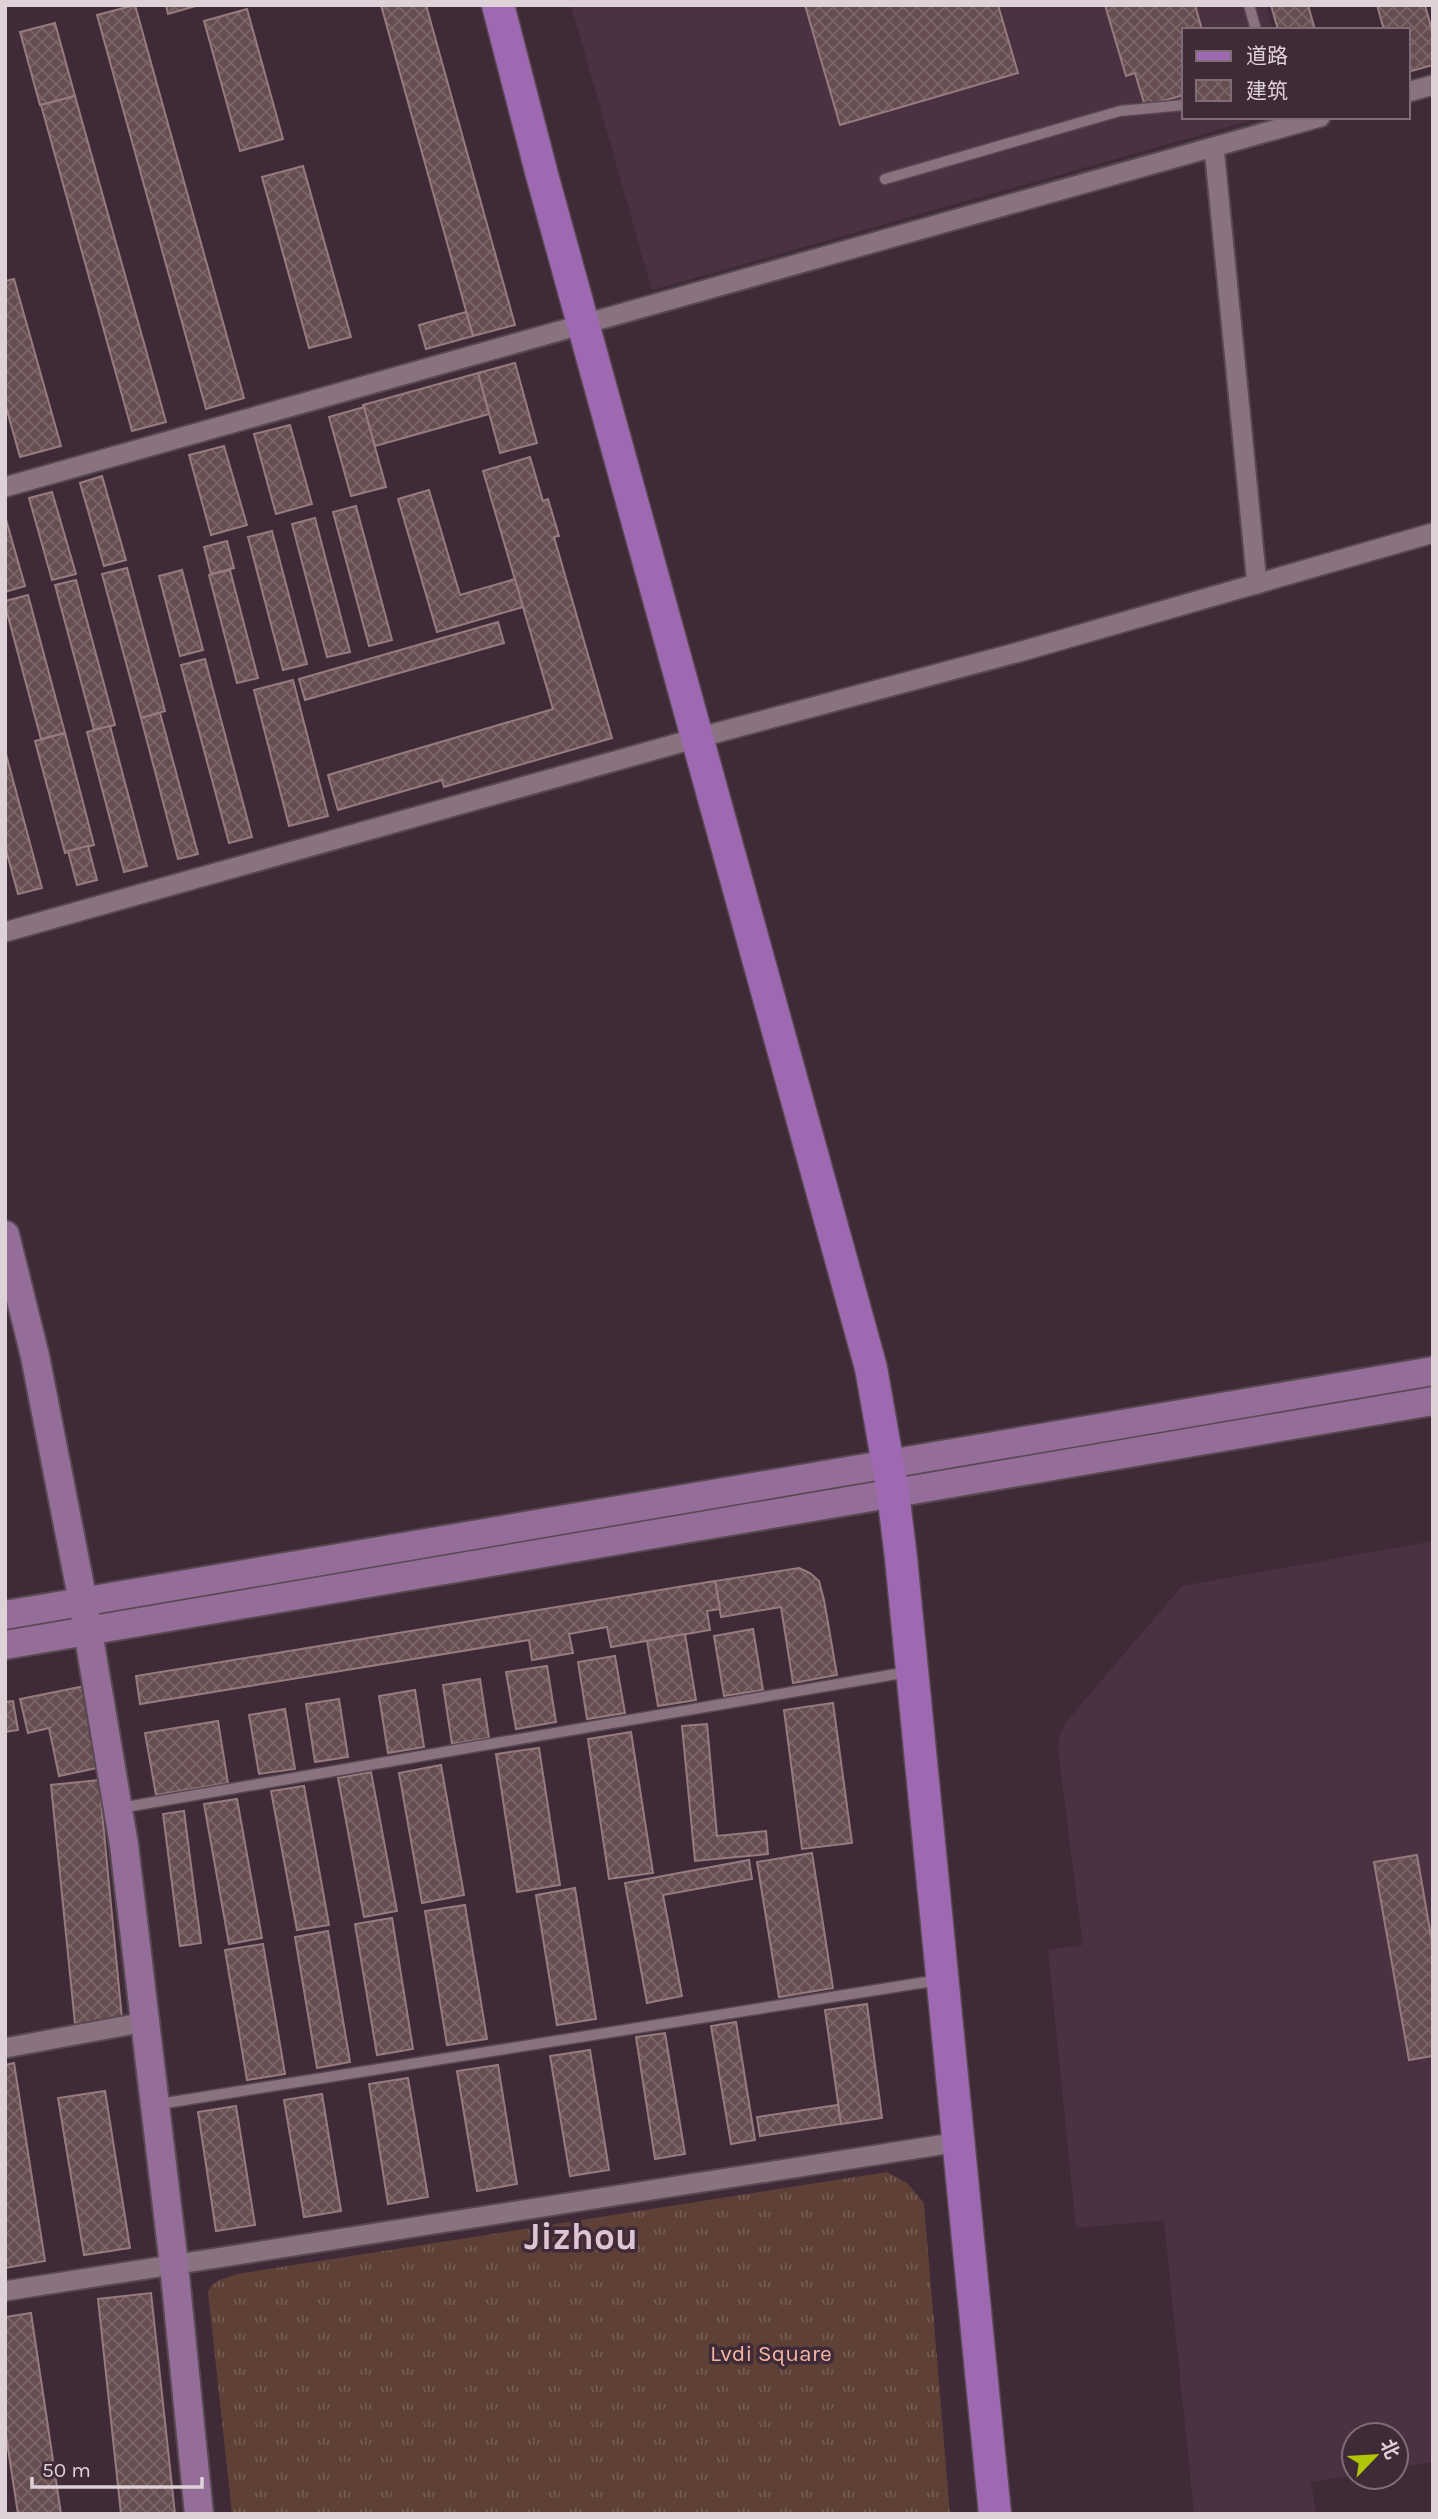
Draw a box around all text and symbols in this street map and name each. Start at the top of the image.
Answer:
legend [1182,28,1410,119]
text: 道路 [1246,44,1288,68]
text: 建筑 [1246,79,1288,103]
district label: Jizhou [524,2215,638,2258]
park label: Lvdi Square [710,2340,832,2367]
north arrow [1340,2421,1410,2491]
text: 北 [1376,2436,1403,2463]
scale bar [32,2446,201,2490]
text: 50 m [42,2458,91,2482]

